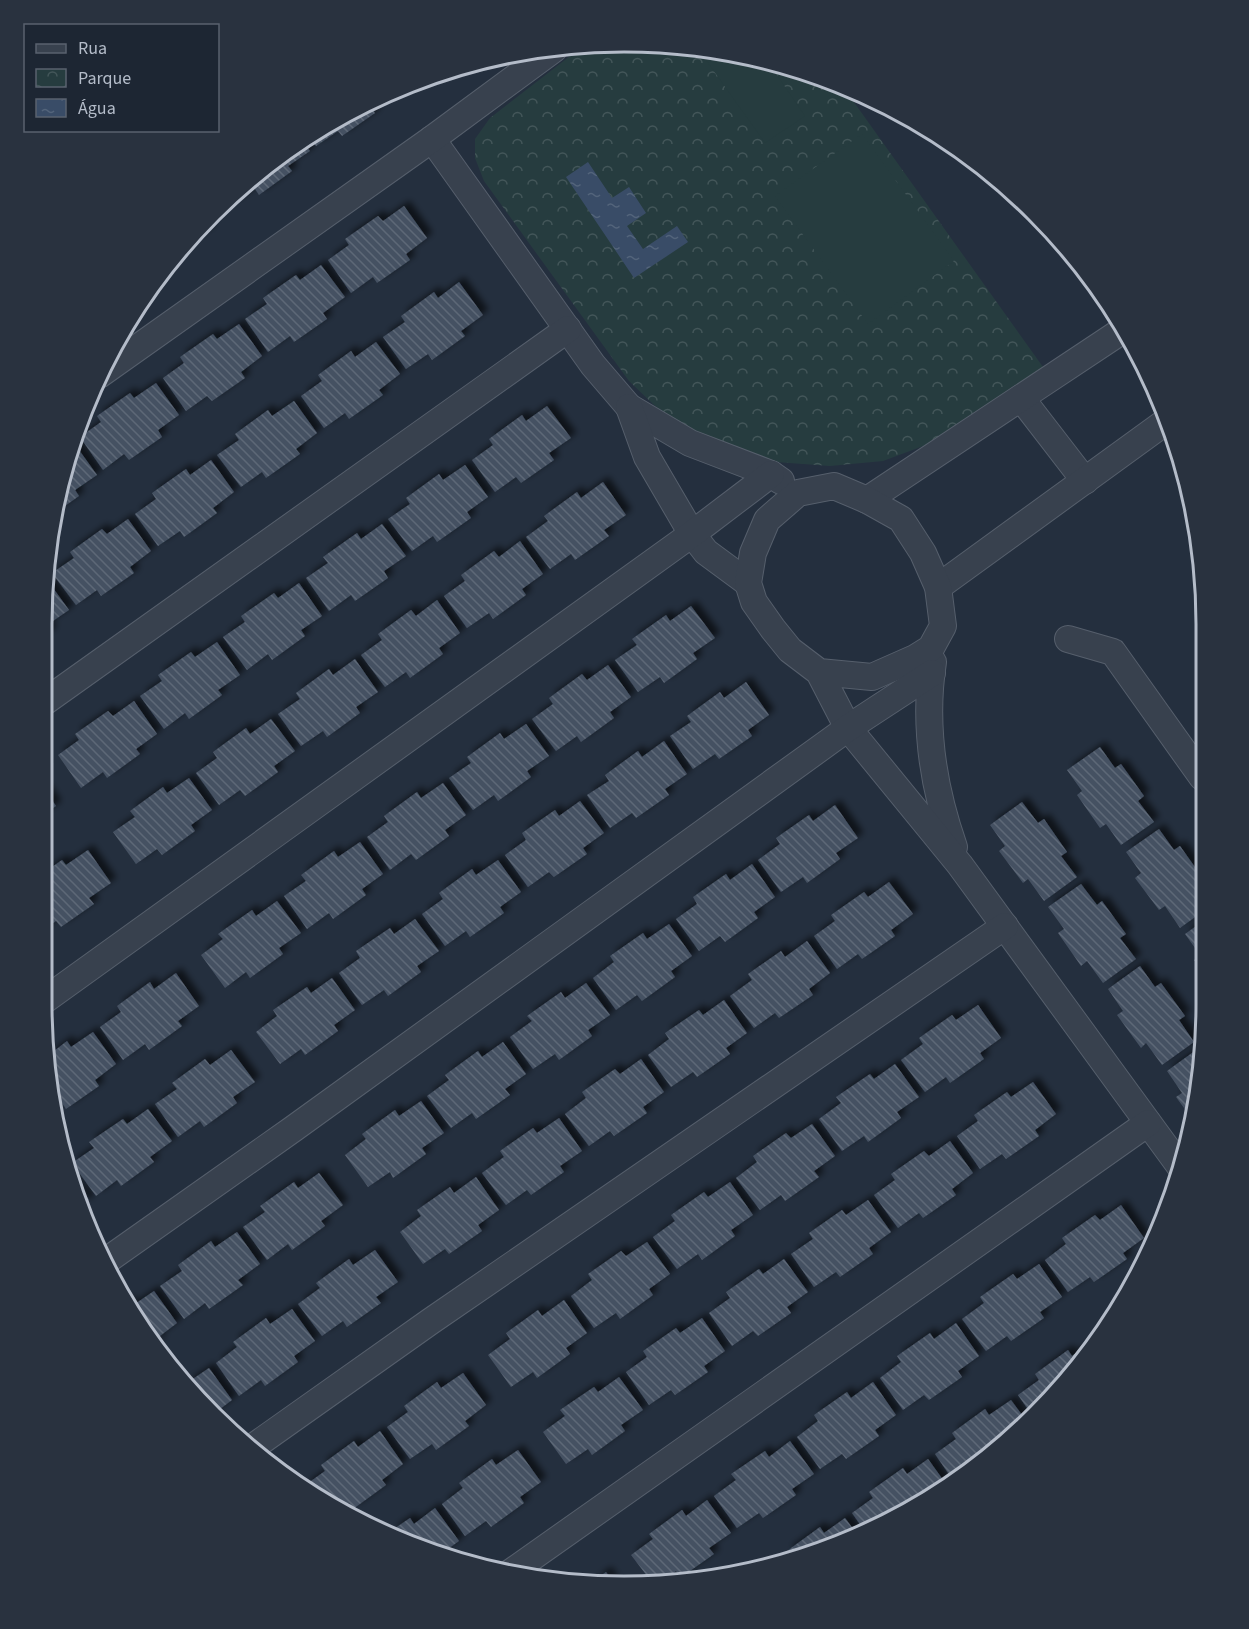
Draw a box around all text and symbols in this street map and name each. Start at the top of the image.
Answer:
legend [24,24,219,132]
text: Rua [78,36,107,61]
text: Parque [78,66,131,91]
text: Água [78,96,116,121]

